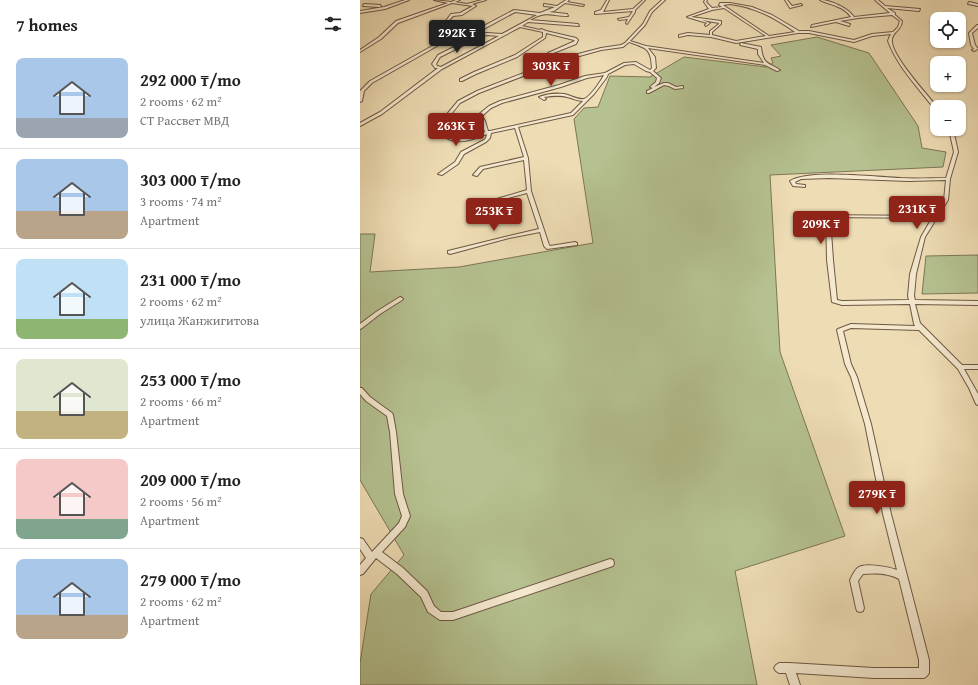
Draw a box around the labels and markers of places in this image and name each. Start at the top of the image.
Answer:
pin: 292K ₸ [424,20,490,54]
pin: 303K ₸ [518,53,584,87]
pin: 263K ₸ [423,113,489,147]
pin: 231K ₸ [884,196,950,230]
pin: 253K ₸ [461,198,527,232]
pin: 209K ₸ [788,211,854,245]
pin: 279K ₸ [844,481,910,515]

